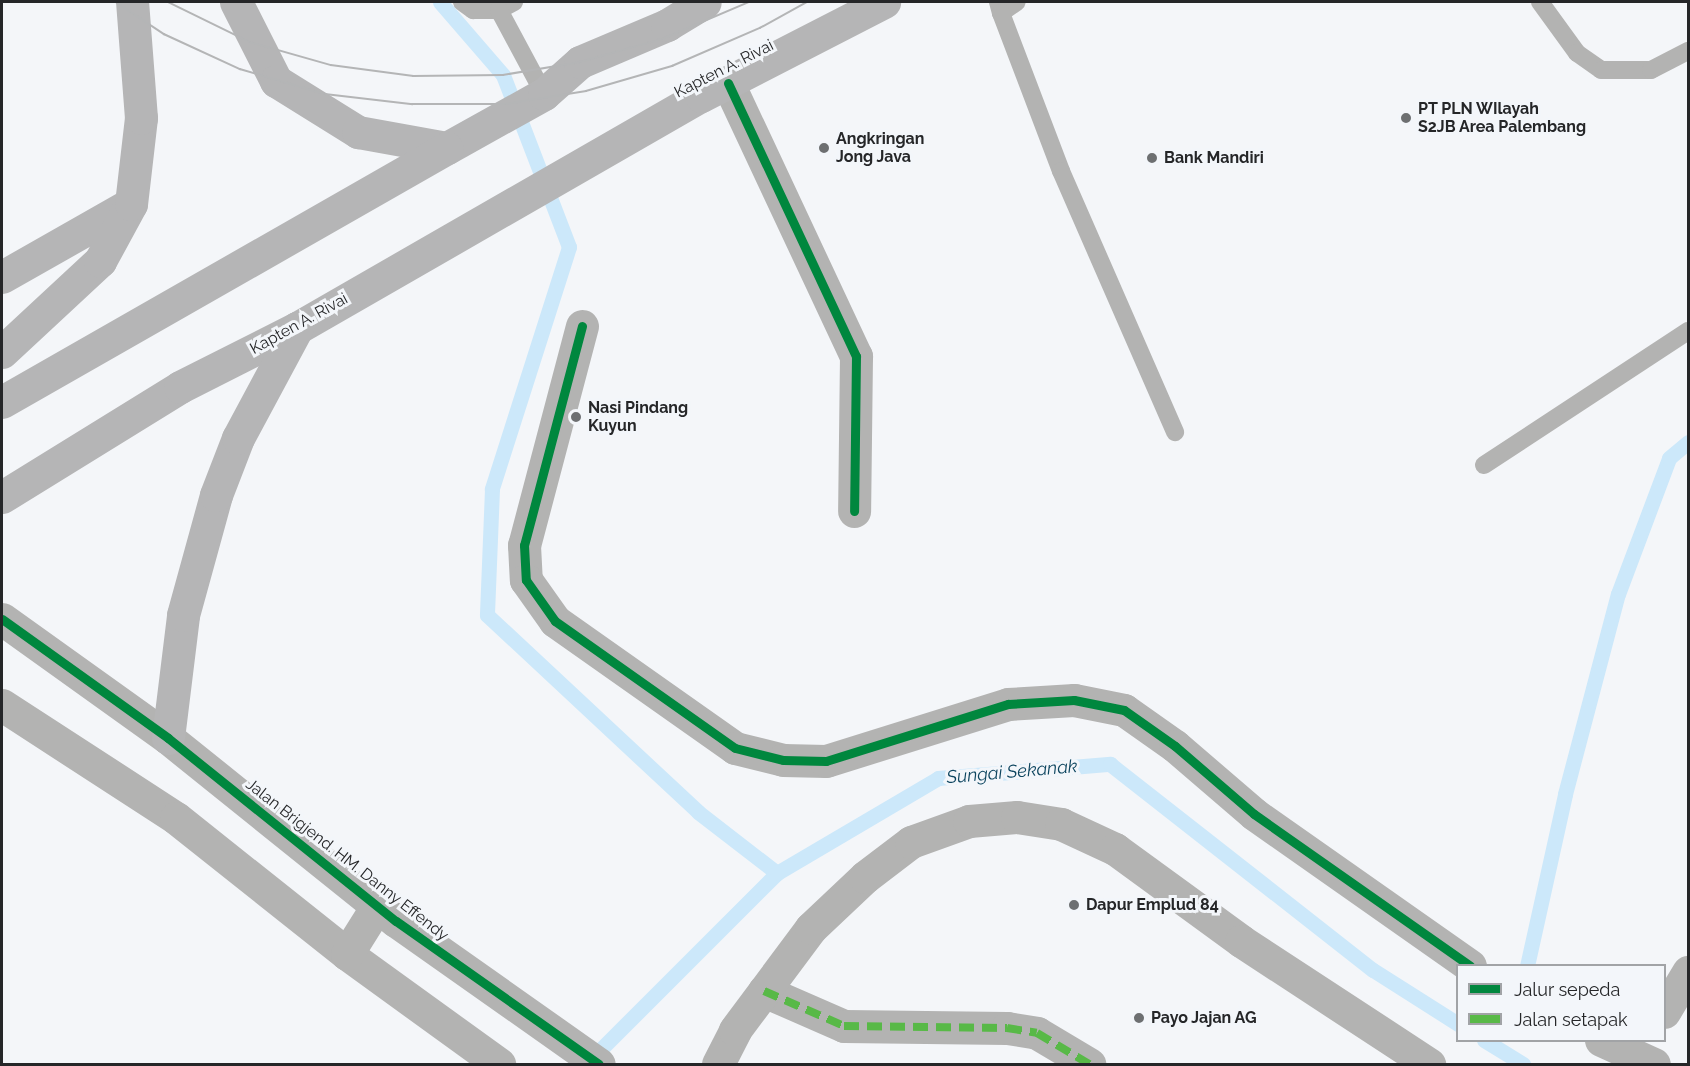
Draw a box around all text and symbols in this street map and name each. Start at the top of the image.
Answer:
street label: Kapten A. Rivai [671,36,777,102]
place label: PT PLN WIlayah S2JB Area Palembang [1418,99,1587,137]
marker: PT PLN WIlayah S2JB Area Palembang [1399,111,1413,125]
place label: Angkringan Jong Java [836,129,924,167]
marker: Angkringan Jong Java [817,141,831,155]
place label: Bank Mandiri [1164,148,1264,168]
marker: Bank Mandiri [1145,151,1159,165]
street label: Kapten A. Rivai [247,289,351,359]
place label: Nasi Pindang Kuyun [588,398,688,436]
marker: Nasi Pindang Kuyun [569,410,583,424]
water label: Sungai Sekanak [946,756,1078,788]
street label: Jalan Brigjend. HM. Danny Effendy [242,775,452,945]
place label: Dapur Emplud 84 [1086,895,1219,915]
marker: Dapur Emplud 84 [1067,898,1081,912]
legend [1456,964,1666,1042]
text: Jalur sepeda [1514,979,1620,1000]
place label: Payo Jajan AG [1151,1008,1257,1028]
text: Jalan setapak [1514,1009,1628,1030]
marker: Payo Jajan AG [1132,1011,1146,1025]

